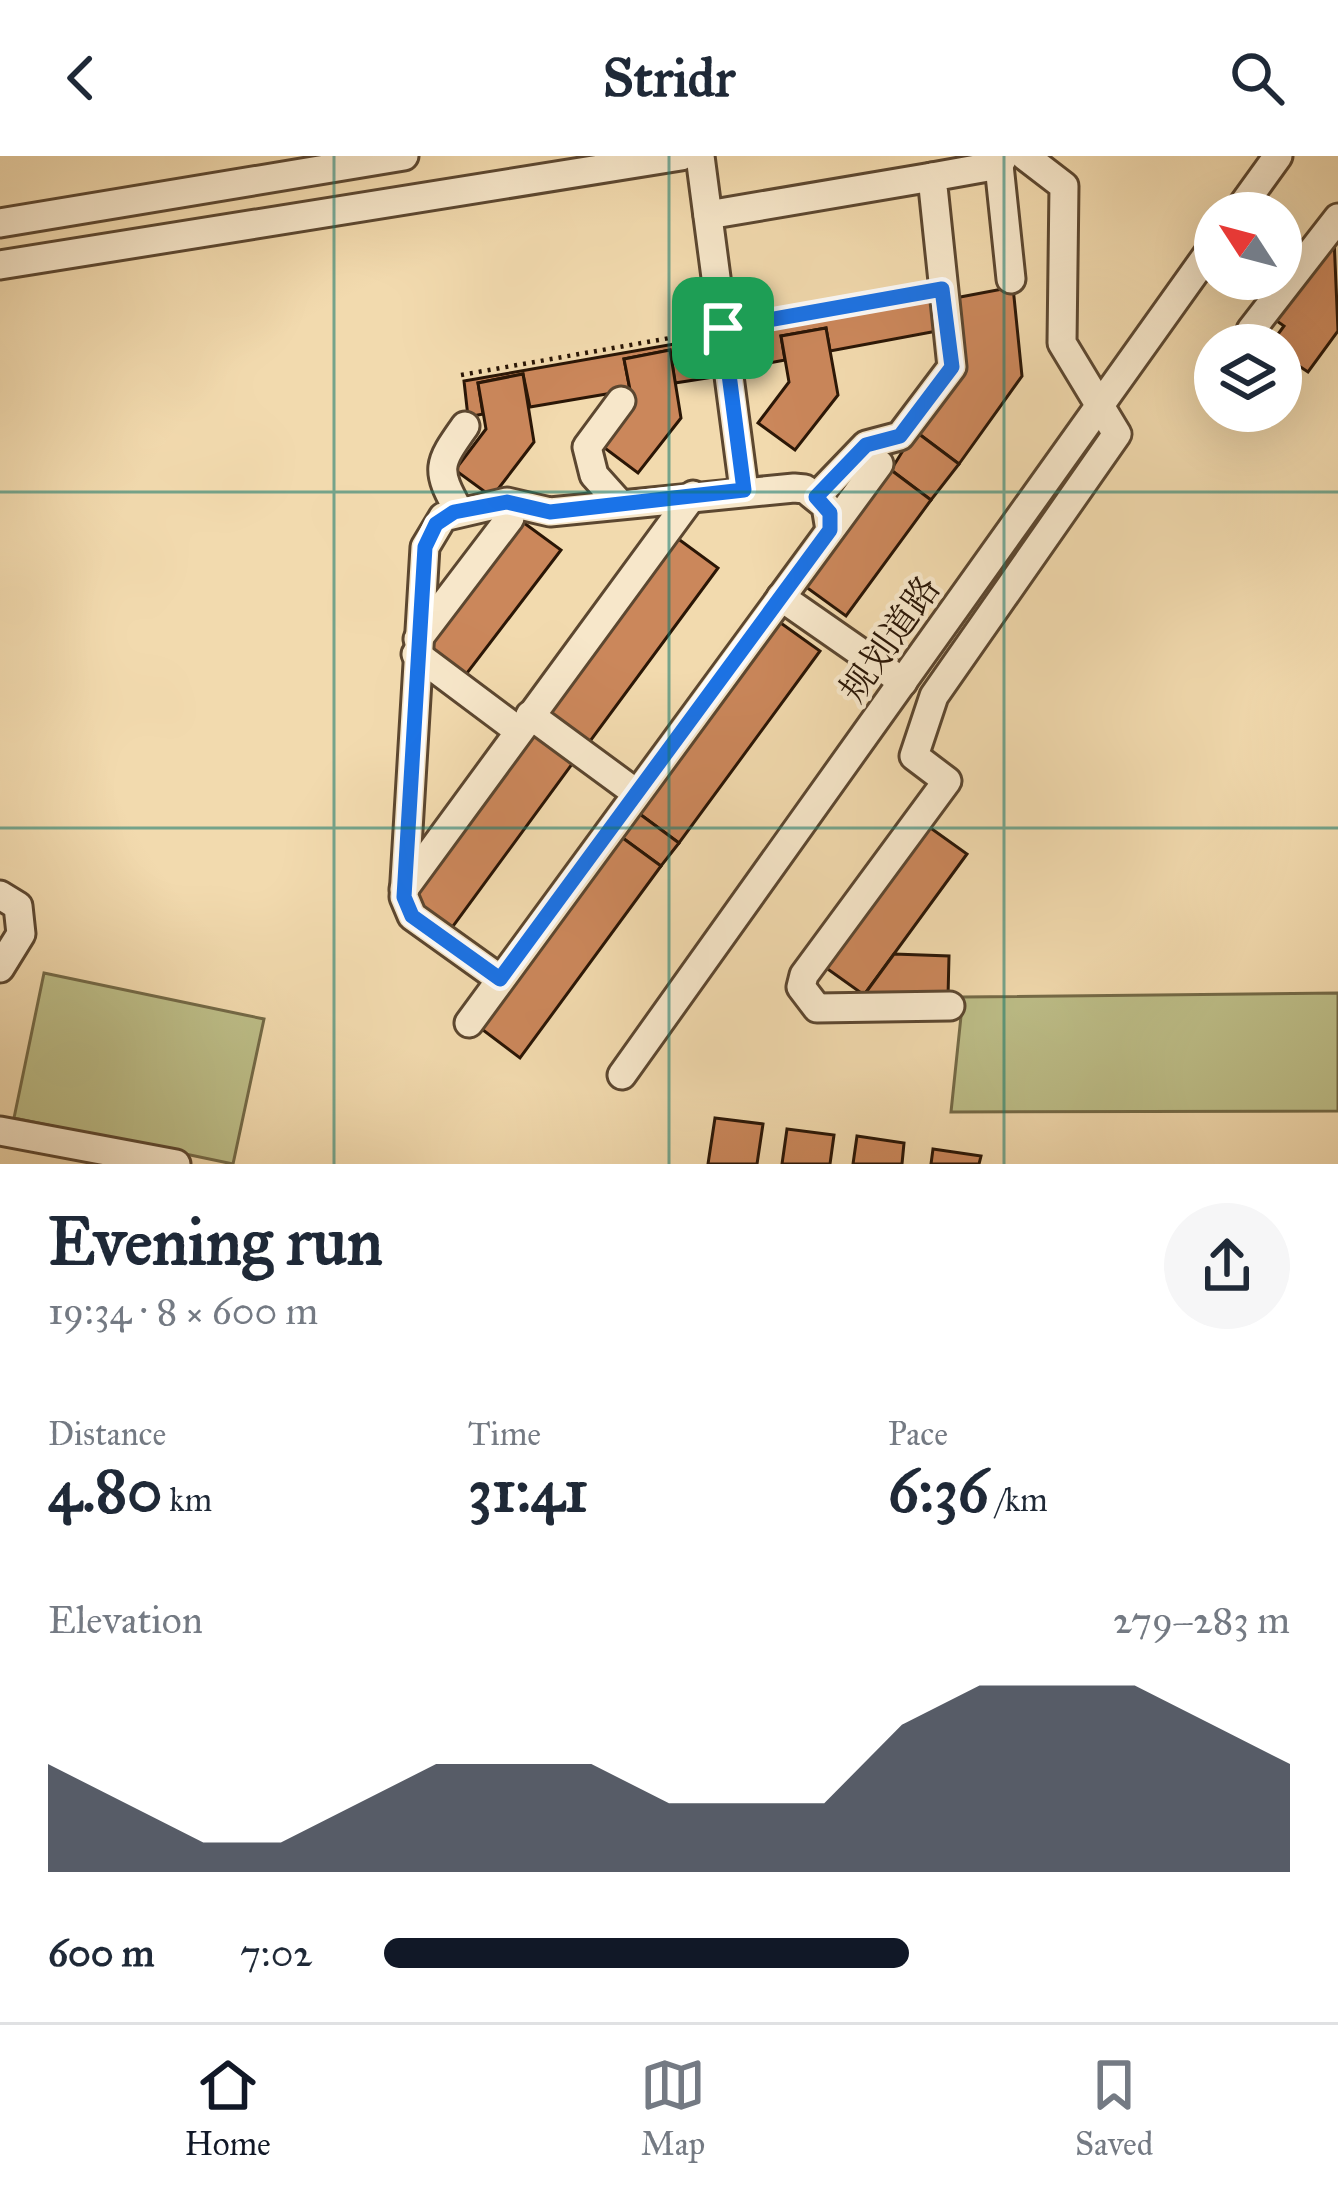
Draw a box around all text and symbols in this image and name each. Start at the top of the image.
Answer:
icon: back [48,45,114,111]
text: Stridr [603,45,735,111]
icon: search [1224,45,1290,111]
north arrow [1194,192,1302,300]
map controls [1194,192,1302,432]
pin [672,277,774,379]
icon: arrive [690,295,756,361]
button: layers [1194,324,1302,432]
street label: 规划道路 [831,567,949,711]
text: Evening run [48,1201,383,1282]
button: share [1164,1203,1290,1329]
text: 19:34 · 8 × 600 m [48,1287,318,1335]
text: Distance [48,1414,166,1454]
text: Time [468,1414,541,1454]
text: Pace [888,1414,948,1454]
text: 4.80 [48,1454,162,1527]
text: 31:41 [468,1454,588,1527]
text: 6:36 [888,1454,989,1527]
text: km [162,1480,212,1520]
text: /km [989,1480,1048,1520]
text: Elevation [48,1596,203,1644]
text: 279–283 m [1113,1596,1290,1644]
text: 600 m [48,1929,155,1977]
text: 7:02 [240,1929,313,1977]
tab: Home [185,2052,271,2164]
tab: Map [640,2052,706,2164]
tab: Saved [1075,2052,1153,2164]

